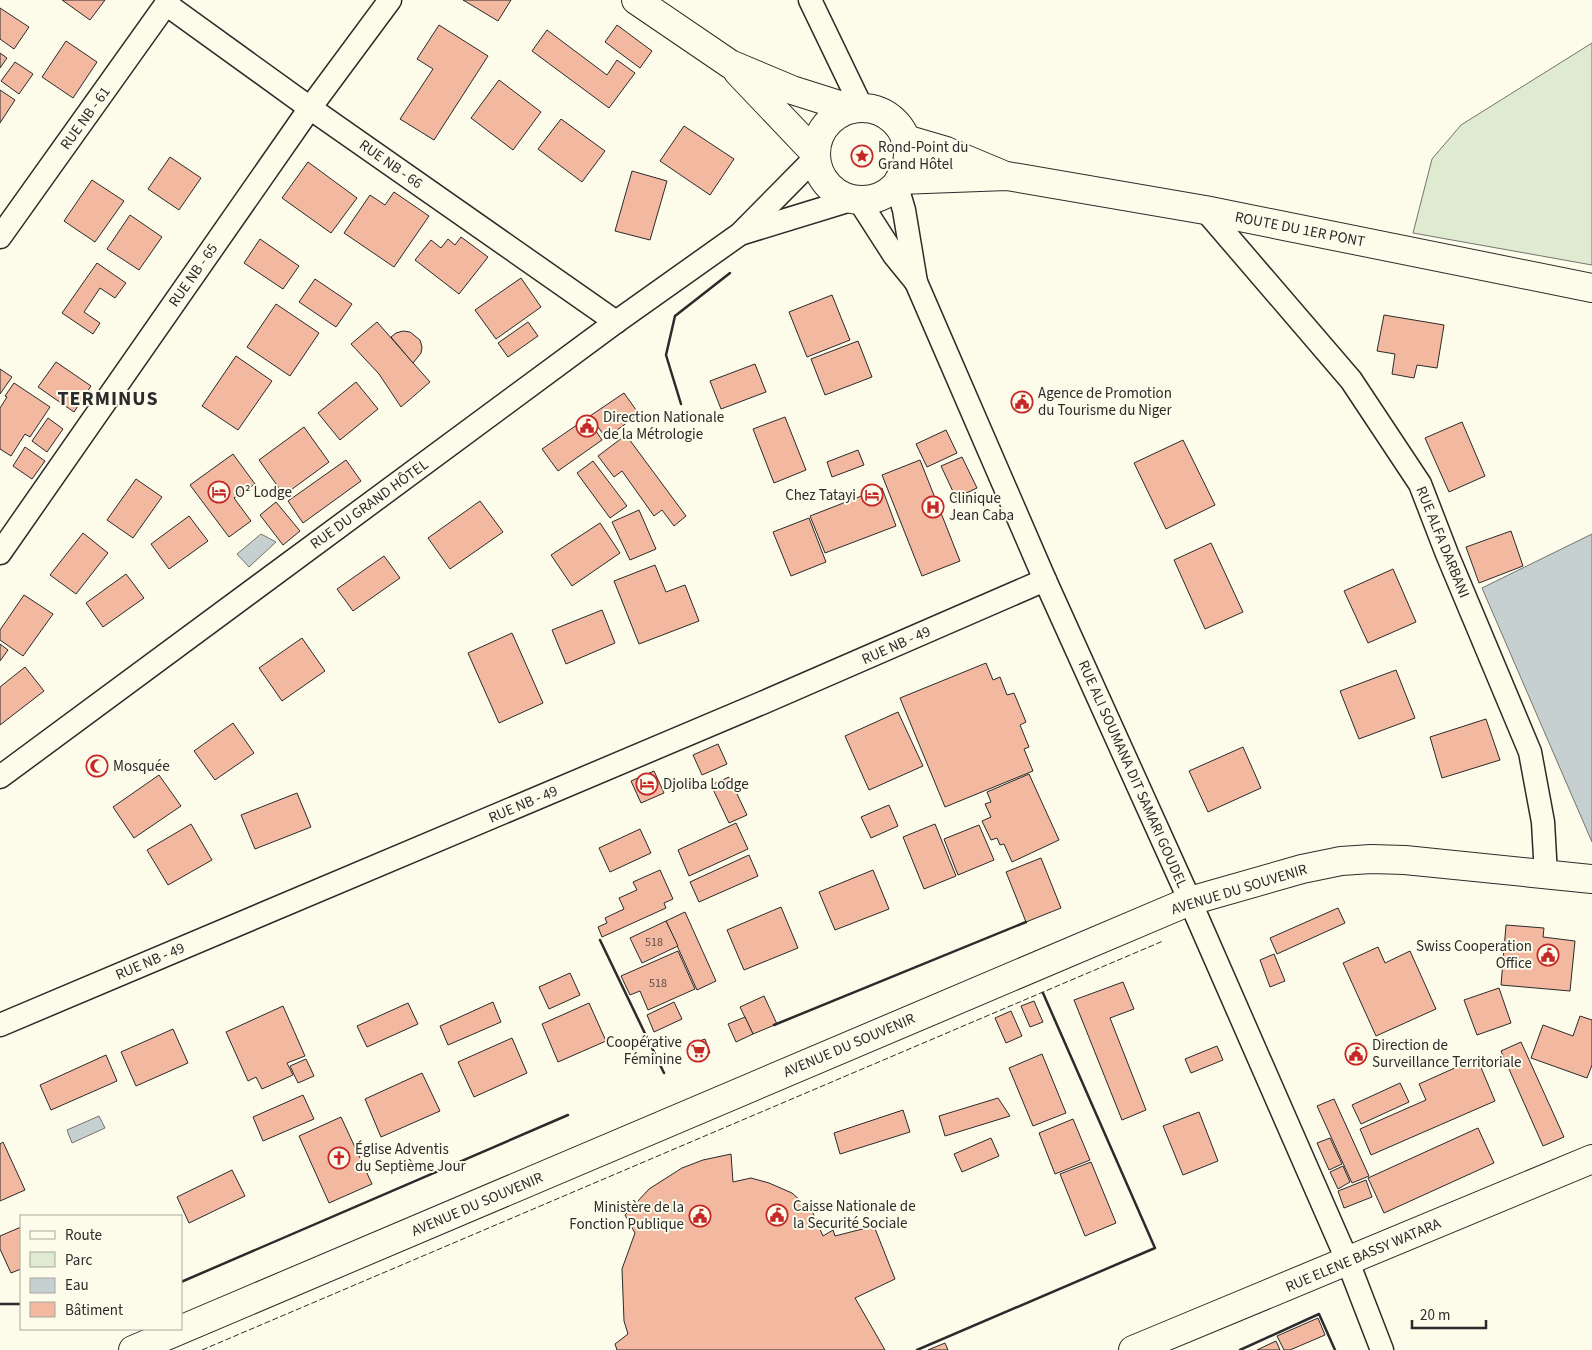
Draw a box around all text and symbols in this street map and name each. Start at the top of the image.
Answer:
street label: RUE NB - 61 [55,83,115,154]
street label: RUE NB - 66 [355,135,427,194]
place label: Rond-Point du Grand Hôtel [878,137,968,175]
place icon: Rond-Point du Grand Hôtel [850,144,874,168]
street label: ROUTE DU 1ER PONT [1233,207,1367,252]
street label: RUE NB - 65 [164,239,223,311]
place label: Agence de Promotion du Tourisme du Niger [1038,383,1173,421]
district label: TERMINUS [57,385,159,413]
public building icon: Agence de Promotion du Tourisme du Niger [1010,390,1034,414]
place label: Direction Nationale de la Métrologie [603,407,724,445]
public building icon: Direction Nationale de la Métrologie [575,414,599,438]
street label: RUE DU GRAND HÔTEL [306,454,433,554]
hotel icon: O² Lodge [207,480,231,504]
place label: O² Lodge [235,482,292,503]
hotel icon: Chez Tatayi [860,483,884,507]
street label: RUE ALFA DARBANI [1411,483,1475,601]
place label: Chez Tatayi [785,485,856,506]
place label: Clinique Jean Caba [949,488,1014,526]
hospital icon: Clinique Jean Caba [921,495,945,519]
street label: RUE NB - 49 [858,621,934,670]
street label: RUE ALI SOUMANA DIT SAMARI GOUDEL [1073,657,1192,891]
mosque icon: Mosquée [85,754,109,778]
place label: Mosquée [113,756,170,777]
hotel icon: Djoliba Lodge [635,772,659,796]
place label: Djoliba Lodge [663,774,749,795]
street label: RUE NB - 49 [485,780,561,828]
street label: AVENUE DU SOUVENIR [1169,859,1310,920]
house number: 518 [645,934,663,951]
place label: Swiss Cooperation Office [1416,936,1532,974]
street label: RUE NB - 49 [112,937,188,985]
public building icon: Swiss Cooperation Office [1536,943,1560,967]
house number: 518 [649,975,667,992]
street label: AVENUE DU SOUVENIR [780,1008,919,1083]
place label: Coopérative Féminine [606,1032,682,1070]
place label: Direction de Surveillance Territoriale [1372,1035,1522,1073]
supermarket icon: Coopérative Féminine [686,1039,710,1063]
public building icon: Direction de Surveillance Territoriale [1344,1042,1368,1066]
place label: Église Adventis du Septième Jour [355,1139,467,1177]
church icon: Église Adventis du Septième Jour [327,1146,351,1170]
street label: AVENUE DU SOUVENIR [408,1167,547,1242]
place label: Caisse Nationale de la Securité Sociale [793,1196,916,1234]
place label: Ministère de la Fonction Publique [569,1197,684,1235]
public building icon: Caisse Nationale de la Securité Sociale [765,1203,789,1227]
public building icon: Ministère de la Fonction Publique [688,1204,712,1228]
street label: RUE ELENE BASSY WATARA [1282,1213,1445,1298]
legend [20,1215,182,1330]
text: Route [65,1225,102,1246]
text: Parc [65,1250,92,1271]
text: Eau [65,1275,89,1296]
scale bar [1412,1298,1486,1330]
text: Bâtiment [65,1300,123,1321]
text: 20 m [1420,1305,1450,1326]

